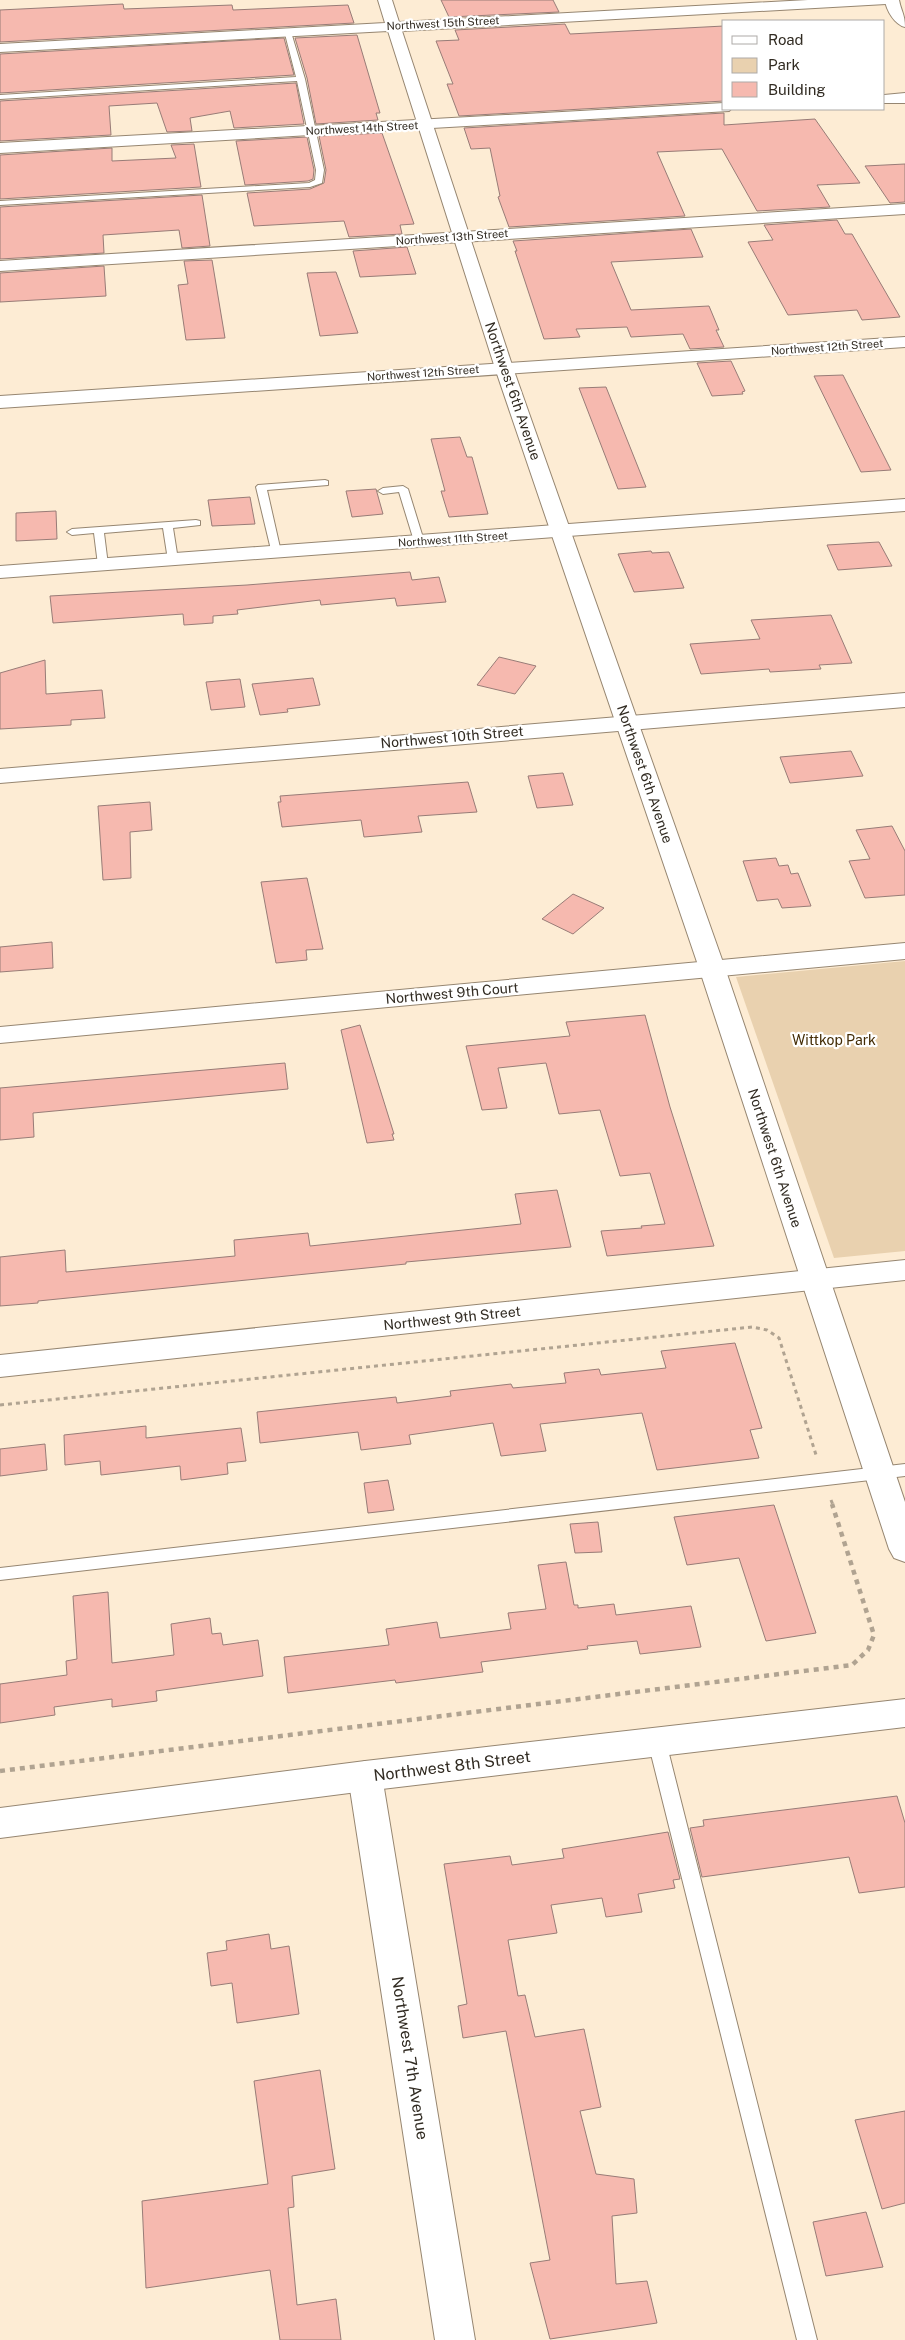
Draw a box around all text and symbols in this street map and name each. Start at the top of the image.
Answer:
street label: Northwest 15th Street [386,14,500,32]
legend [722,20,885,110]
text: Road [768,31,804,48]
text: Park [768,56,800,73]
text: Building [768,81,826,98]
street label: Northwest 14th Street [305,119,419,137]
street label: Northwest 13th Street [395,227,509,247]
street label: Northwest 6th Avenue [482,320,544,462]
street label: Northwest 12th Street [770,337,884,357]
street label: Northwest 12th Street [366,363,480,383]
street label: Northwest 11th Street [397,529,509,549]
street label: Northwest 6th Avenue [614,703,676,845]
street label: Northwest 10th Street [380,723,524,751]
street label: Northwest 9th Court [385,979,519,1007]
park label: Wittkop Park [792,1032,876,1048]
street label: Northwest 6th Avenue [745,1087,805,1230]
street label: Northwest 9th Street [383,1303,521,1333]
street label: Northwest 8th Street [372,1747,532,1785]
street label: Northwest 7th Avenue [388,1975,432,2141]

